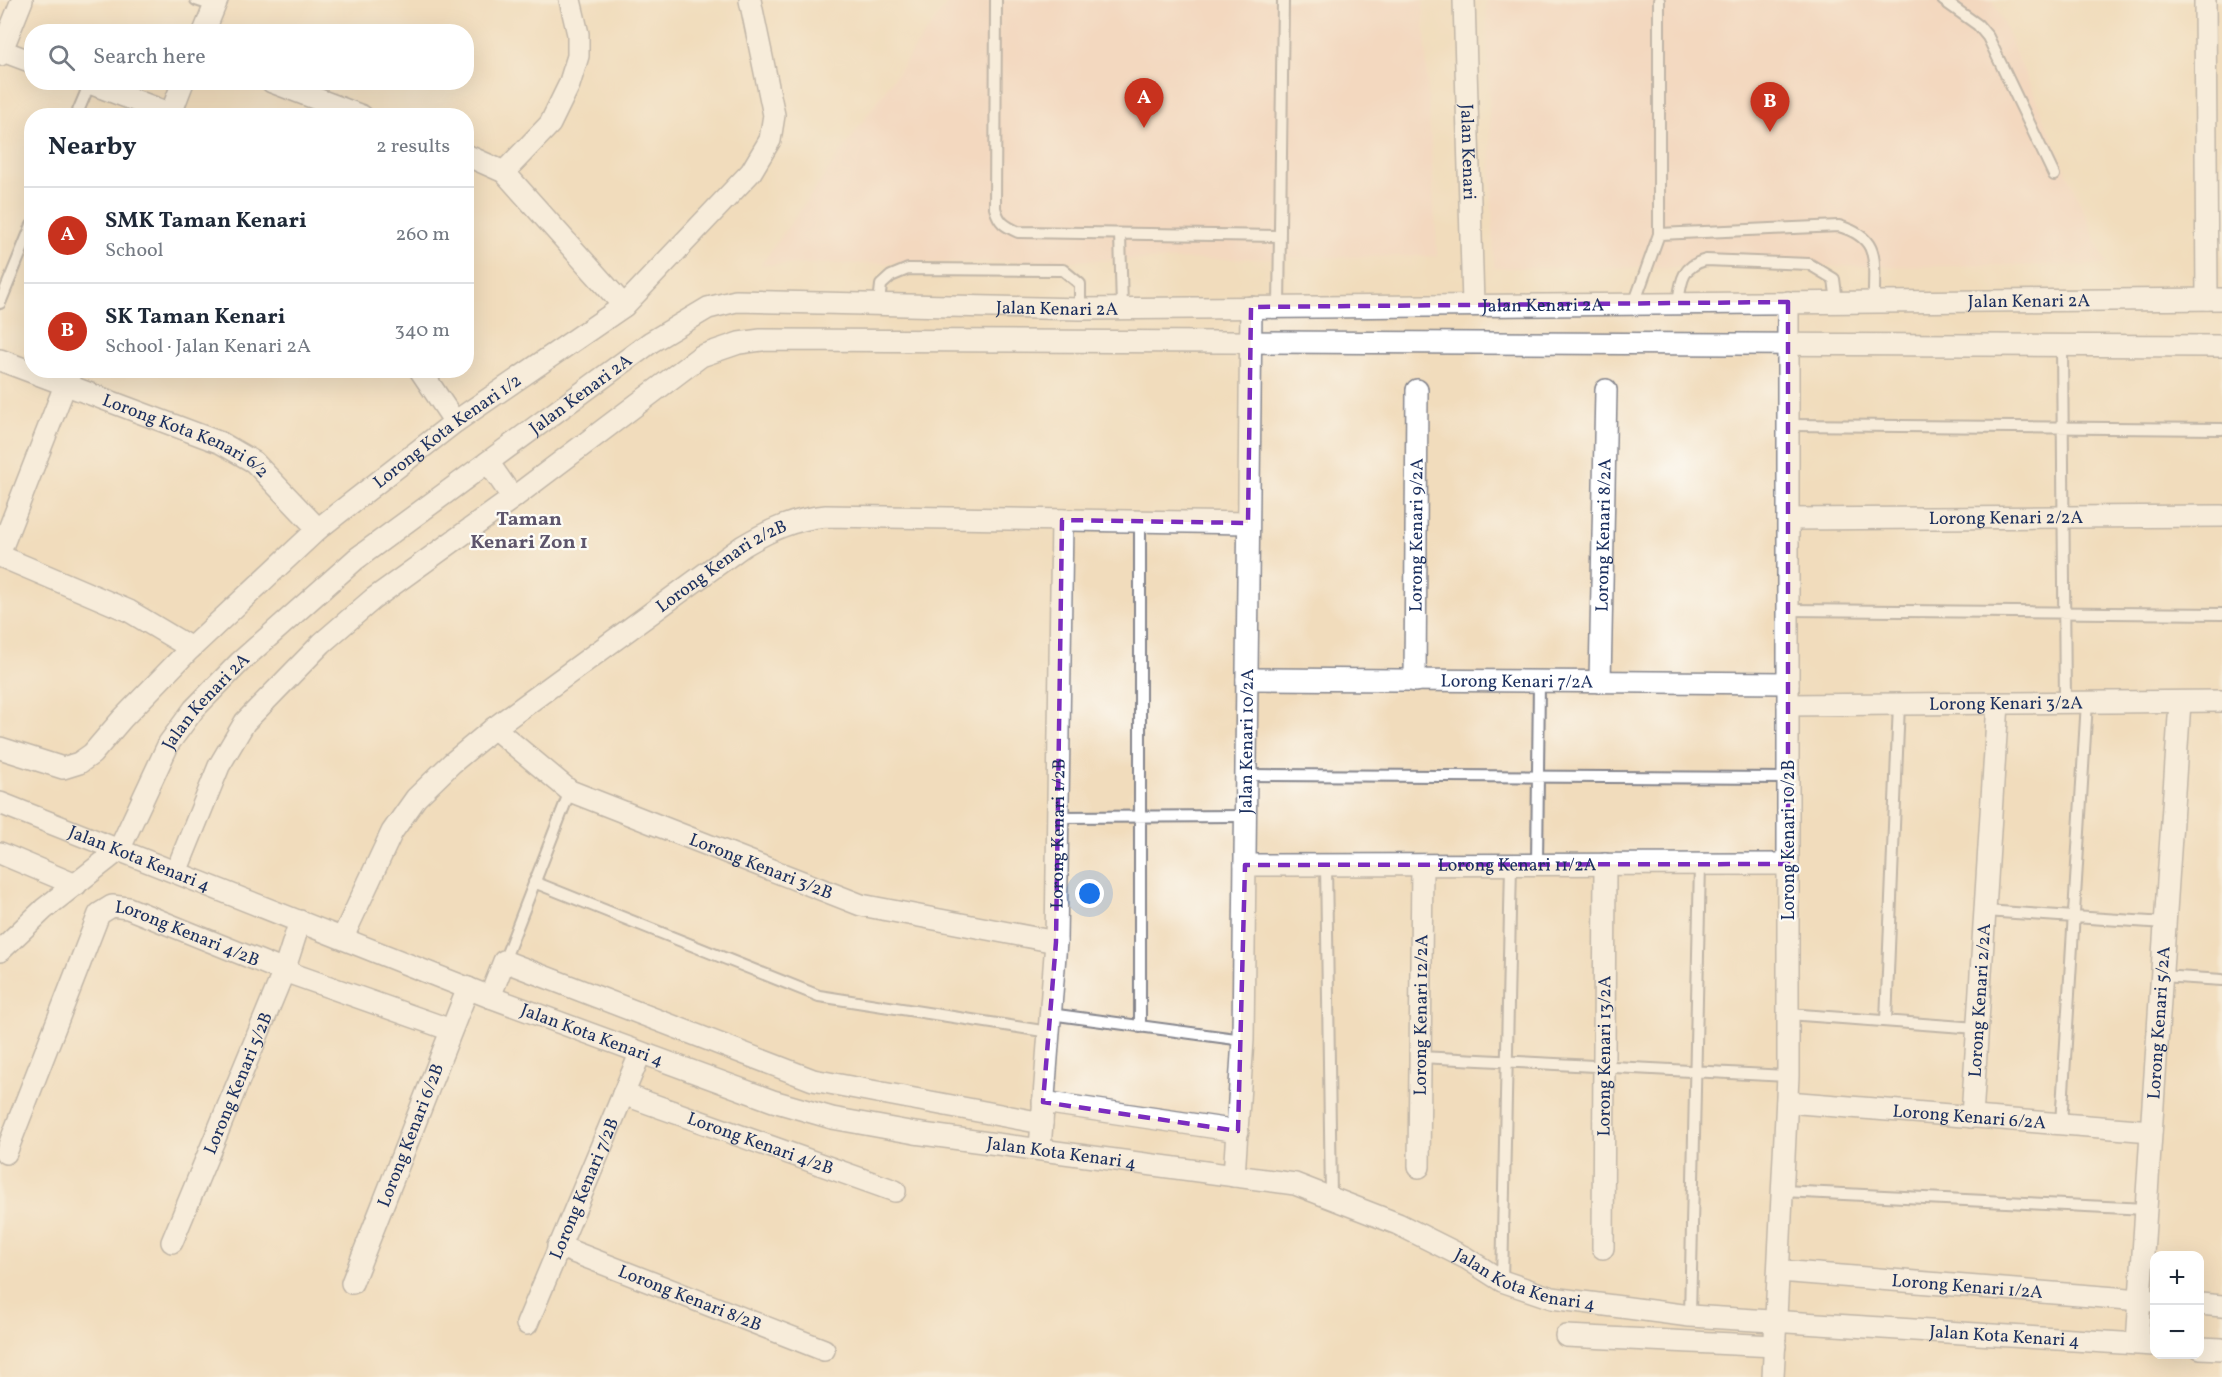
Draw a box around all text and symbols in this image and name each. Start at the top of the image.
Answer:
search box [24,24,474,90]
icon: search [45,41,78,74]
text: Search here [93,42,206,73]
pin: A [1124,78,1164,128]
pin: B [1750,82,1790,132]
street label: Jalan Kenari [1453,103,1481,200]
text: Nearby [48,129,137,165]
text: 2 results [376,133,450,161]
text: SMK Taman Kenari [105,206,307,237]
text: A [60,221,75,249]
text: 260 m [395,221,450,249]
text: School [105,237,163,265]
street label: Jalan Kenari 2A [1968,289,2091,315]
street label: Jalan Kenari 2A [1482,293,1605,319]
street label: Jalan Kenari 2A [996,296,1119,323]
text: SK Taman Kenari [105,302,285,333]
text: B [61,317,74,345]
text: 340 m [394,317,450,345]
text: School · Jalan Kenari 2A [105,333,311,361]
street label: Jalan Kenari 2A [525,349,638,441]
street label: Lorong Kota Kenari 1/2 [369,369,527,495]
street label: Lorong Kota Kenari 6/2 [98,389,274,484]
street label: Lorong Kenari 9/2A [1404,458,1431,612]
street label: Lorong Kenari 8/2A [1590,458,1619,612]
district label: Taman Kenari Zon 1 [470,506,588,557]
street label: Lorong Kenari 2/2A [1929,506,2084,532]
street label: Lorong Kenari 2/2B [652,515,791,619]
street label: Jalan Kenari 2A [157,648,256,754]
street label: Jalan Kenari 10/2A [1234,668,1261,814]
street label: Lorong Kenari 7/2A [1441,669,1594,696]
street label: Lorong Kenari 3/2A [1929,691,2083,718]
street label: Lorong Kenari 1/2B [1045,758,1073,909]
street label: Lorong Kenari 10/2B [1777,760,1802,920]
street label: Jalan Kota Kenari 4 [64,820,214,899]
street label: Lorong Kenari 3/2B [685,828,836,907]
street label: Lorong Kenari 11/2A [1438,853,1597,879]
your location [1075,879,1104,908]
street label: Lorong Kenari 4/2B [114,895,263,974]
street label: Lorong Kenari 2/2A [1964,922,1998,1078]
street label: Lorong Kenari 12/2A [1409,934,1435,1096]
street label: Lorong Kenari 5/2A [2142,945,2178,1100]
street label: Lorong Kenari 13/2A [1593,975,1618,1137]
street label: Jalan Kota Kenari 4 [517,998,667,1074]
street label: Lorong Kenari 5/2B [199,1009,280,1159]
street label: Lorong Kenari 6/2B [372,1060,451,1211]
street label: Lorong Kenari 6/2A [1892,1099,2047,1137]
street label: Lorong Kenari 4/2B [683,1107,837,1182]
street label: Lorong Kenari 7/2B [544,1114,626,1264]
street label: Jalan Kota Kenari 4 [985,1132,1138,1177]
street label: Jalan Kota Kenari 4 [1449,1243,1597,1318]
map controls [2150,1251,2204,1359]
button: + [2150,1251,2204,1305]
street label: Lorong Kenari 8/2B [614,1260,765,1338]
street label: Lorong Kenari 1/2A [1891,1269,2044,1306]
button: − [2150,1305,2204,1359]
street label: Jalan Kota Kenari 4 [1928,1320,2080,1354]

